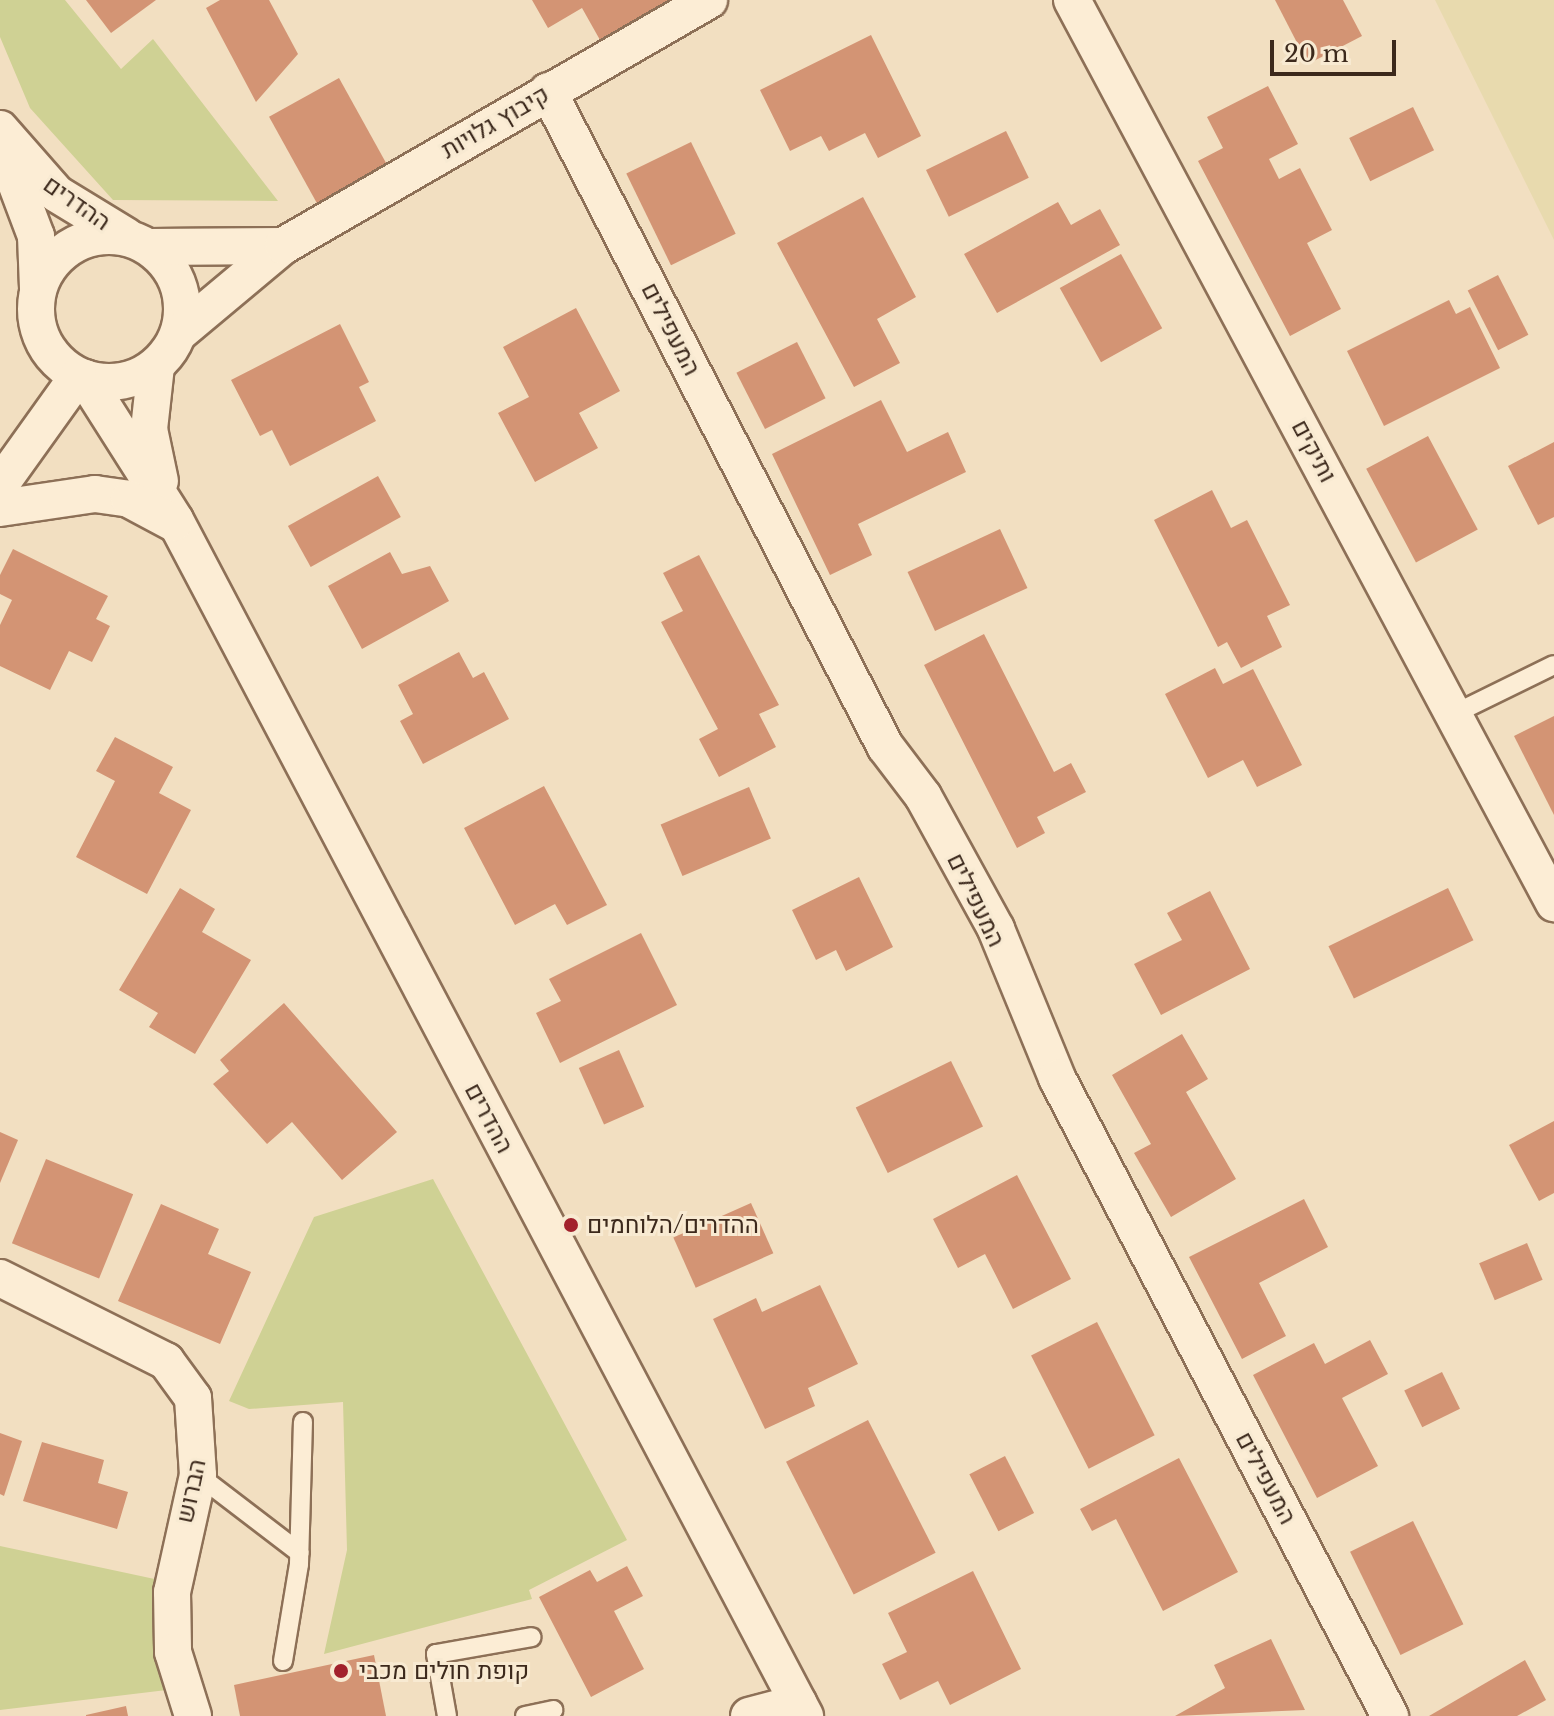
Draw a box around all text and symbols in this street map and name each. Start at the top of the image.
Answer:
scale bar [1274,24,1400,74]
text: 20 m [1284,39,1349,68]
street label: קיבוץ גלויות [436,80,554,164]
street label: ההדרים [38,170,116,236]
street label: המעפילים [635,278,707,380]
street label: ותיקים [1286,415,1342,487]
street label: המעפילים [941,849,1011,951]
street label: ההדרים [459,1078,519,1158]
place label: ההדרים/הלוחמים [587,1211,759,1239]
marker: ההדרים/הלוחמים [562,1216,580,1234]
street label: המעפילים [1230,1427,1302,1529]
street label: הברוש [170,1456,212,1526]
place label: קופת חולים מכבי [359,1657,529,1685]
marker: קופת חולים מכבי [330,1660,352,1682]

